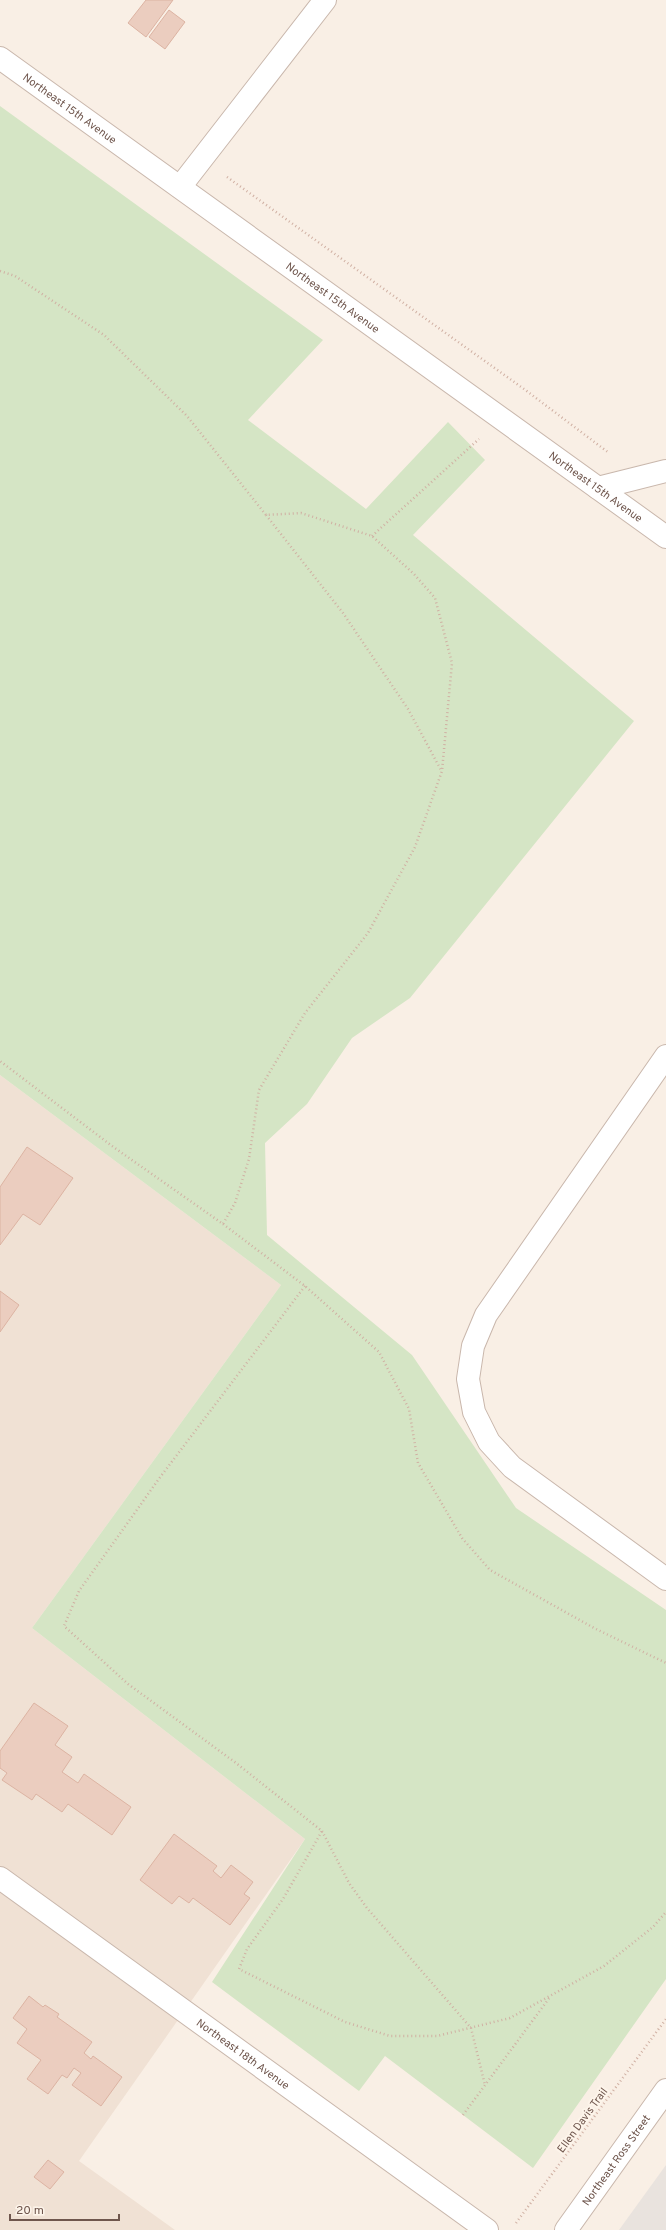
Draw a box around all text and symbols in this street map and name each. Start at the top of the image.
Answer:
street label: Northeast 15th Avenue [20,71,119,148]
street label: Northeast 15th Avenue [283,260,382,337]
street label: Northeast 15th Avenue [546,449,645,526]
street label: Northeast 18th Avenue [193,2016,292,2093]
street label: Ellen Davis Trail [555,2085,611,2156]
street label: Northeast Ross Street [580,2112,654,2209]
scale bar [10,2196,119,2222]
text: 20 m [16,2203,44,2219]

